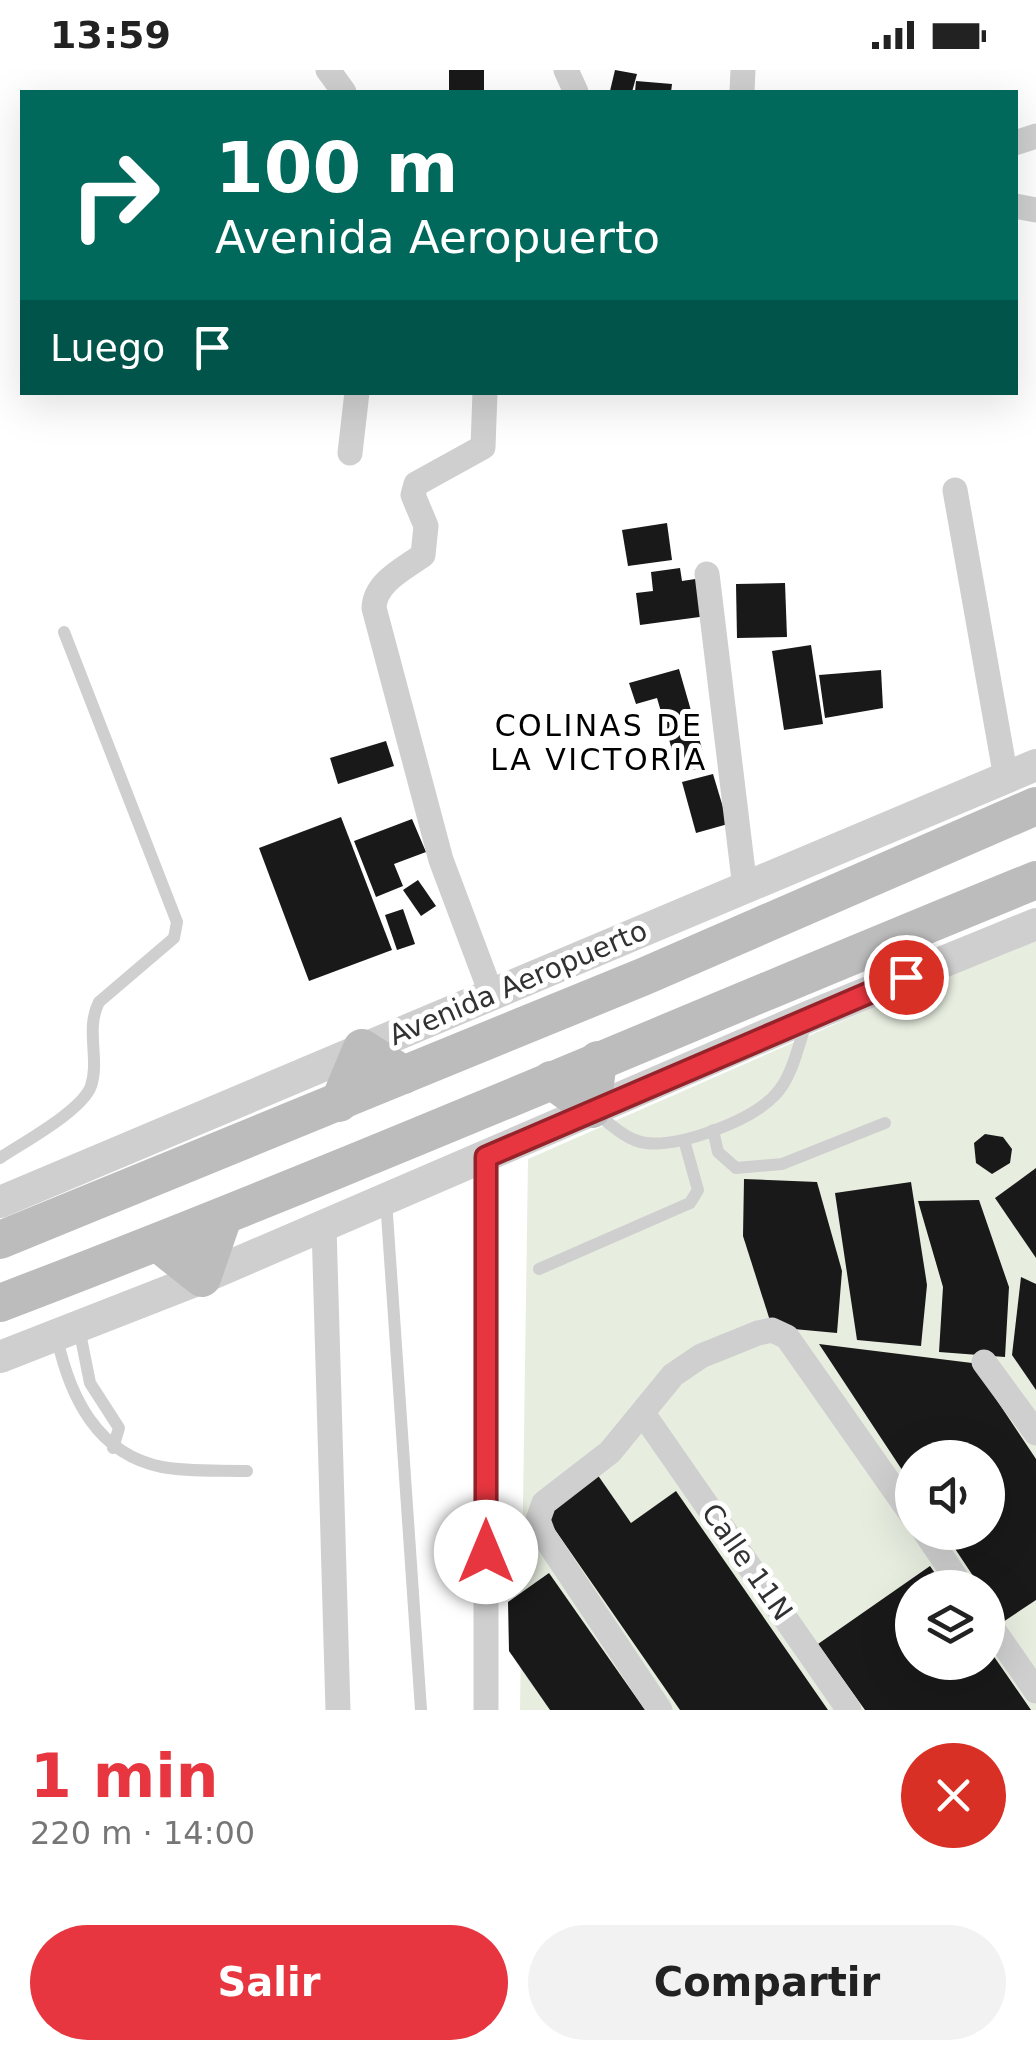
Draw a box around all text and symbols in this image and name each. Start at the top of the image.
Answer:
text: 13:59 [50,13,171,57]
text: 100 m [215,127,458,209]
icon: right [50,130,180,260]
text: Avenida Aeropuerto [215,211,660,264]
icon: arrive [185,320,240,375]
text: Luego [50,326,165,370]
district label: COLINAS DE LA VICTORIA [490,708,708,777]
street label: Avenida Aeropuerto [384,914,652,1052]
pin [864,935,949,1020]
icon: arrive [879,950,934,1005]
map controls [895,1440,1005,1680]
button: sound [895,1440,1005,1550]
street label: Calle 11N [695,1497,799,1627]
position arrow [434,1500,538,1604]
button: layers [895,1570,1005,1680]
text: 1 min [30,1741,218,1811]
button: close [901,1743,1006,1848]
text: 220 m · 14:00 [30,1814,255,1852]
button: Salir [30,1925,508,2040]
button: Compartir [528,1925,1006,2040]

